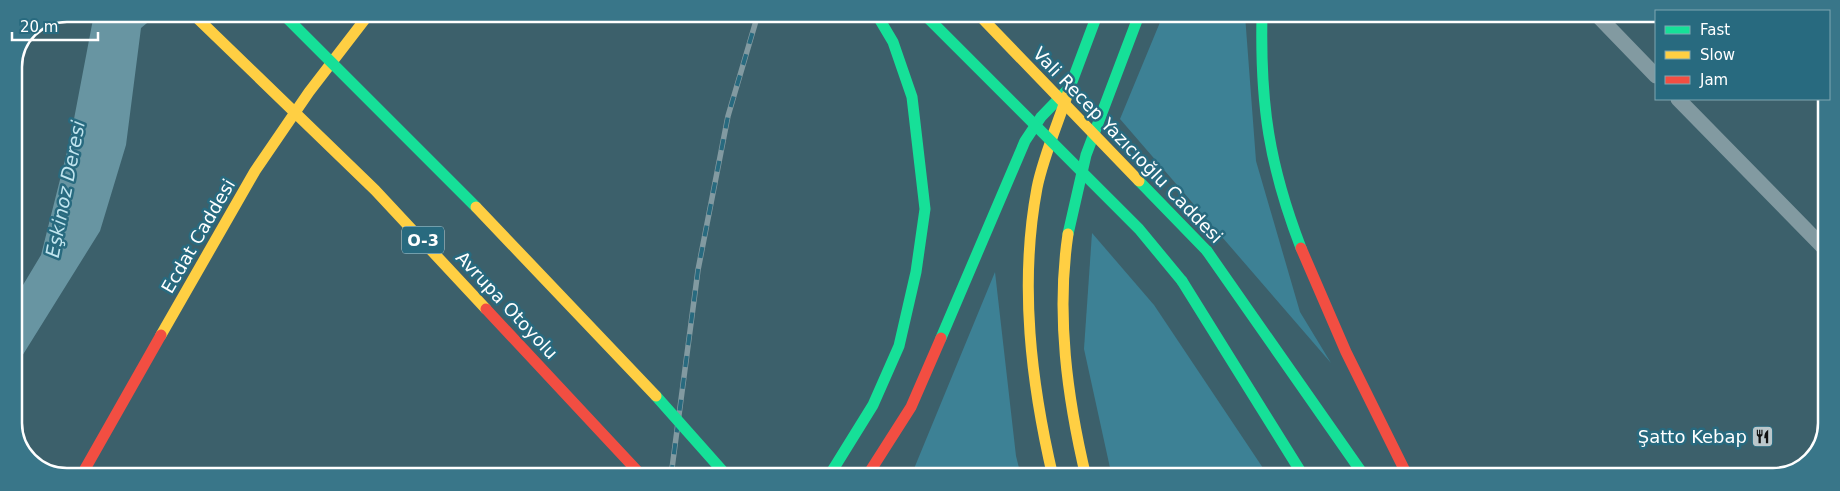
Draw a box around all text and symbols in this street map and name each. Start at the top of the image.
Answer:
scale bar [12,10,99,42]
legend [1655,10,1830,100]
text: 20 m [20,18,58,36]
text: Fast [1700,21,1730,39]
street label: Vali Recep Yazıcıoğlu Caddesi [1029,43,1227,247]
text: Slow [1700,46,1735,64]
text: Jam [1699,71,1728,89]
water label: Eşkinoz Deresi [41,118,89,259]
street label: Ecdat Caddesi [157,175,239,297]
road number: O-3 [402,226,444,254]
street label: Avrupa Otoyolu [452,247,562,363]
restaurant icon: Şatto Kebap [1751,424,1775,448]
place label: Şatto Kebap [1638,426,1747,447]

